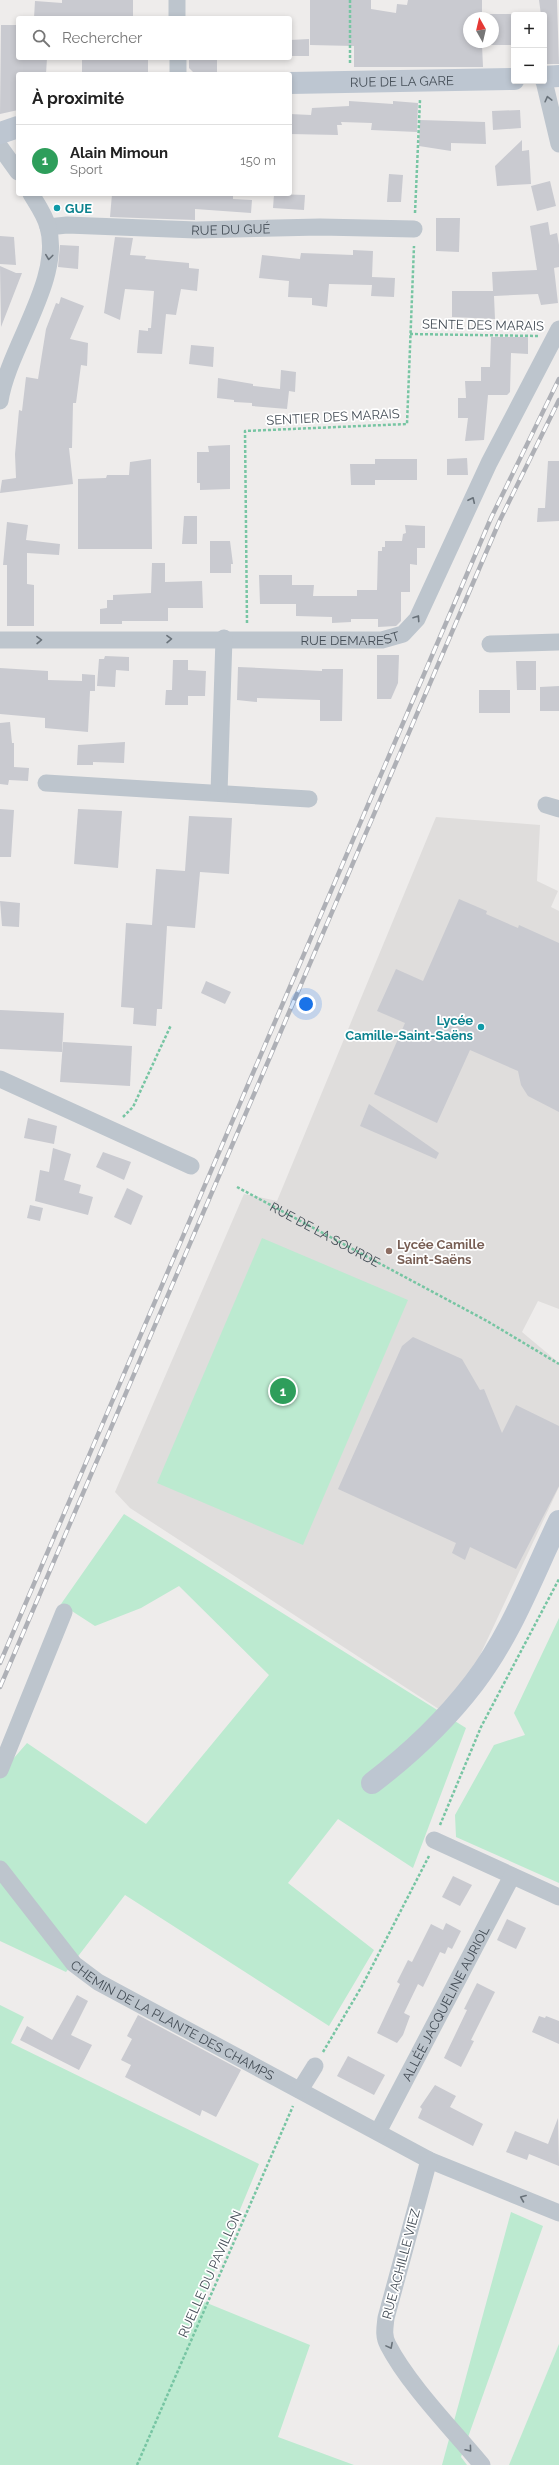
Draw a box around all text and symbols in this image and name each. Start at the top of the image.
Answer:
north arrow [463,12,499,48]
map controls [511,12,547,84]
button: + [511,12,547,48]
search box [16,16,292,60]
icon: search [30,27,52,49]
text: Rechercher [62,29,142,47]
button: − [511,48,547,84]
street label: RUE DE LA GARE [350,73,454,89]
text: À proximité [32,88,124,108]
one-way arrow [544,96,553,103]
text: Alain Mimoun [70,144,168,162]
text: 1 [42,153,48,168]
text: 150 m [240,153,276,168]
text: Sport [70,162,103,177]
place label: GUE [65,201,92,216]
marker: GUE [52,203,62,213]
street label: RUE DU GUÉ [191,221,271,238]
one-way arrow [44,254,53,260]
street label: SENTE DES MARAIS [422,316,544,334]
street label: SENTIER DES MARAIS [266,406,400,428]
one-way arrow [467,497,475,504]
one-way arrow [412,615,419,622]
street label: RUE DEMAREST [300,628,401,648]
one-way arrow [166,635,172,643]
one-way arrow [36,636,42,644]
your location [296,994,316,1014]
place label: Lycée Camille-Saint-Saëns [345,1013,474,1043]
marker: Lycée Camille-Saint-Saëns [476,1022,486,1032]
street label: RUE DE LA SOURDE [268,1199,383,1270]
place label: Lycée Camille Saint-Saëns [397,1237,485,1267]
marker: Lycée Camille Saint-Saëns [384,1246,394,1256]
pin: 1 [270,1376,296,1406]
street label: ALLÉE JACQUELINE AURIOL [399,1923,492,2084]
street label: CHEMIN DE LA PLANTE DES CHAMPS [68,1957,277,2083]
one-way arrow [519,2195,526,2203]
street label: RUE ACHILLE VIEZ [379,2207,423,2321]
street label: RUELLE DU PAVILLON [175,2208,245,2340]
one-way arrow [385,2342,392,2349]
one-way arrow [464,2444,471,2451]

